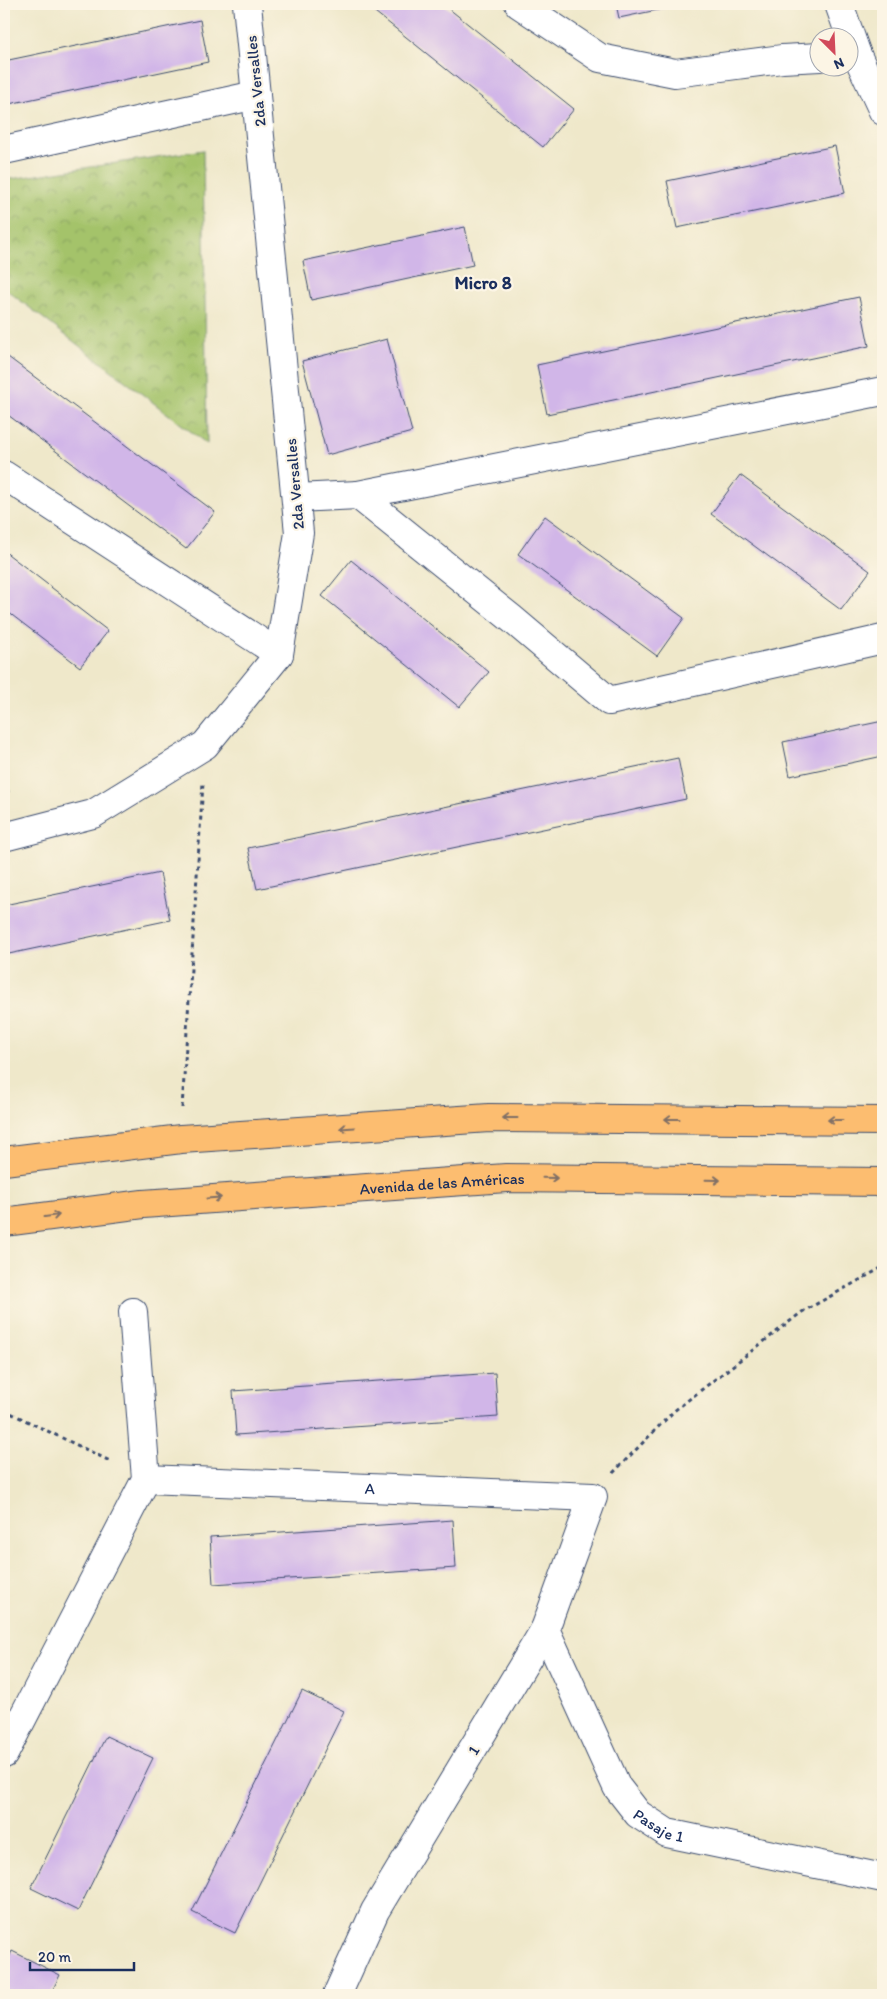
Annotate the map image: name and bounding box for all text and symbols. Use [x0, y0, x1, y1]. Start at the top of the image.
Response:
north arrow [810, 28, 860, 78]
street label: 2da Versalles [241, 34, 270, 128]
text: N [831, 54, 847, 73]
district label: Micro 8 [454, 272, 512, 294]
street label: 2da Versalles [281, 437, 308, 530]
one-way arrow [502, 1113, 518, 1123]
one-way arrow [664, 1114, 680, 1124]
one-way arrow [827, 1115, 843, 1125]
one-way arrow [340, 1123, 356, 1132]
street label: Avenida de las Américas [359, 1169, 525, 1198]
one-way arrow [542, 1173, 558, 1183]
one-way arrow [704, 1175, 721, 1185]
one-way arrow [205, 1194, 221, 1203]
one-way arrow [44, 1211, 60, 1221]
street label: A [364, 1479, 375, 1498]
street label: 1 [463, 1742, 484, 1758]
street label: Pasaje 1 [630, 1805, 686, 1846]
scale bar [30, 1939, 134, 1971]
text: 20 m [38, 1948, 72, 1966]

